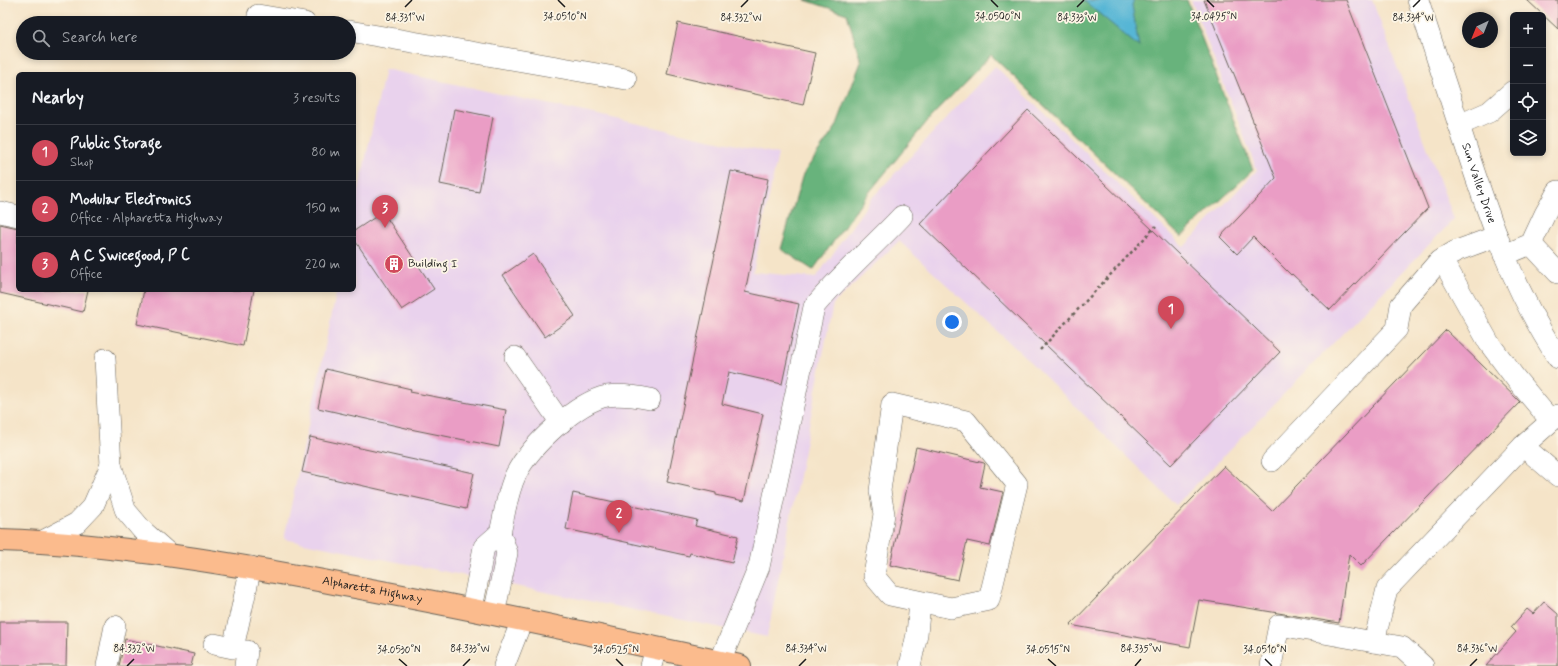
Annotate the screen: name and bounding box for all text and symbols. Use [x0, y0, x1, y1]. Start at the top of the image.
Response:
text: 34.0510°N [543, 10, 587, 24]
text: 34.0500°N [975, 10, 1021, 24]
text: 34.0495°N [1191, 10, 1237, 24]
text: 84.331°W [385, 11, 425, 25]
text: 84.332°W [720, 11, 762, 25]
text: 84.333°W [1057, 11, 1097, 25]
text: 84.334°W [1392, 11, 1434, 25]
north arrow [1462, 12, 1498, 48]
map controls [1510, 12, 1546, 156]
button: + [1510, 12, 1546, 48]
search box [16, 16, 356, 60]
icon: search [30, 27, 52, 49]
text: Search here [62, 28, 138, 48]
button: − [1510, 48, 1546, 84]
button: locate [1510, 84, 1546, 120]
text: Nearby [32, 87, 84, 109]
text: 3 results [293, 90, 340, 107]
button: layers [1510, 120, 1546, 156]
text: Public Storage [70, 134, 162, 154]
street label: Sun Valley Drive [1457, 141, 1500, 226]
text: 1 [42, 144, 48, 161]
text: 80 m [311, 144, 340, 161]
text: Shop [70, 154, 94, 171]
text: Modular Electronics [70, 190, 191, 210]
pin: 3 [372, 195, 398, 228]
text: 2 [42, 200, 48, 217]
text: 150 m [306, 200, 340, 217]
text: Office · Alpharetta Highway [70, 210, 223, 227]
text: A C Swicegood, P C [70, 246, 190, 266]
building icon: Building I [383, 253, 405, 275]
text: 3 [42, 256, 48, 273]
text: 220 m [305, 256, 340, 273]
place label: Building I [408, 256, 457, 273]
text: Office [70, 266, 102, 283]
pin: 1 [1158, 296, 1184, 329]
your location [942, 312, 962, 332]
pin: 2 [606, 500, 632, 533]
street label: Alpharetta Highway [321, 573, 424, 608]
text: 84.332°W [113, 642, 155, 656]
text: 84.333°W [450, 642, 490, 656]
text: 84.334°W [785, 642, 827, 656]
text: 84.335°W [1121, 642, 1161, 656]
text: 84.336°W [1457, 642, 1497, 656]
text: 34.0530°N [377, 643, 421, 657]
text: 34.0525°N [593, 643, 639, 657]
text: 34.0515°N [1026, 643, 1070, 657]
text: 34.0510°N [1243, 643, 1287, 657]

